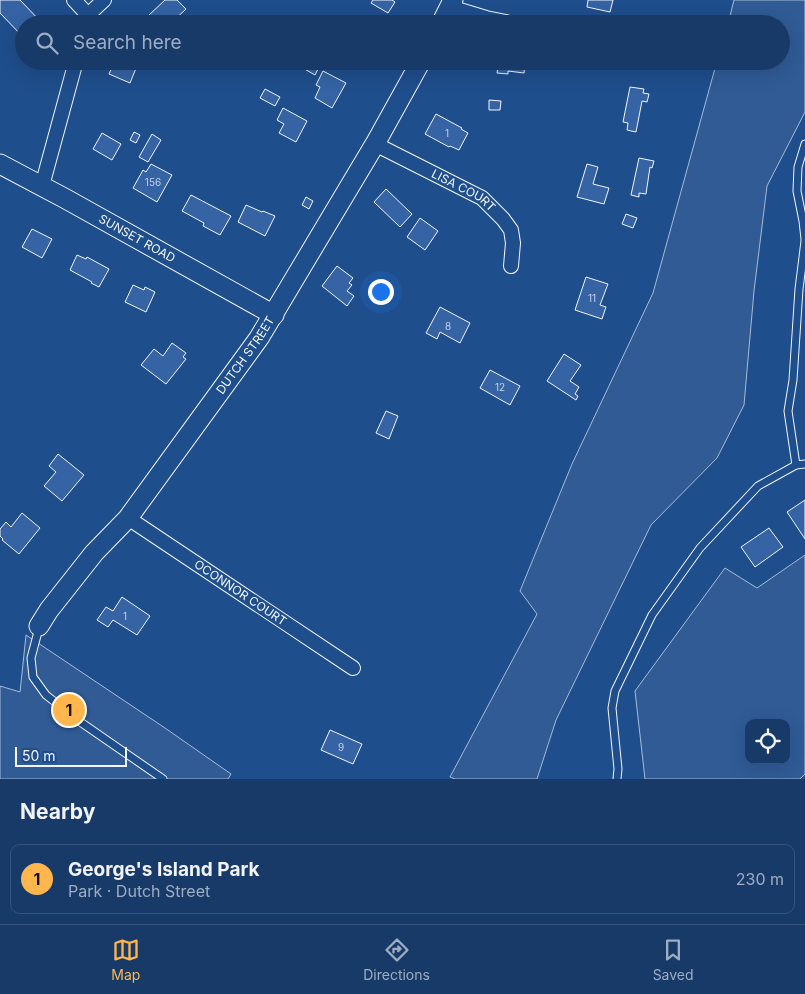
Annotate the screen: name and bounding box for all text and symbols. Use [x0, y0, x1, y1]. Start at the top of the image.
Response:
search box [15, 15, 790, 70]
icon: search [33, 29, 61, 57]
text: Search here [73, 31, 182, 54]
house number: 1 [445, 127, 449, 139]
street label: LISA COURT [429, 166, 499, 214]
house number: 156 [145, 176, 161, 188]
street label: SUNSET ROAD [96, 211, 178, 265]
your location [368, 279, 394, 305]
house number: 11 [588, 292, 596, 304]
street label: DUTCH STREET [213, 313, 277, 397]
house number: 8 [445, 320, 451, 332]
house number: 12 [495, 381, 505, 393]
street label: OCONNOR COURT [192, 556, 290, 629]
house number: 1 [123, 610, 127, 622]
pin: 1 [53, 691, 85, 729]
map controls [745, 719, 790, 764]
button: locate [745, 719, 790, 764]
house number: 9 [338, 741, 344, 753]
scale bar [15, 744, 128, 767]
text: 50 m [22, 747, 56, 764]
text: Nearby [20, 799, 95, 824]
text: George's Island Park [68, 858, 260, 881]
text: 1 [34, 869, 40, 889]
text: 230 m [736, 869, 784, 889]
text: Park · Dutch Street [68, 881, 210, 901]
tab: Map [111, 936, 140, 983]
tab: Directions [363, 936, 430, 983]
tab: Saved [653, 936, 694, 983]

